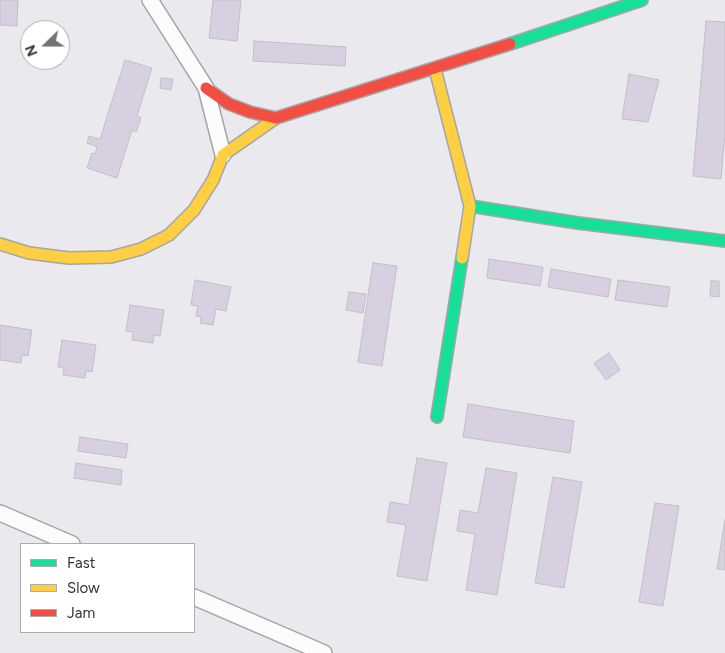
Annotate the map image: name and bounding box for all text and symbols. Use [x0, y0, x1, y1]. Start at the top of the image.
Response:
north arrow [20, 20, 70, 70]
text: N [22, 42, 41, 59]
legend [20, 543, 195, 633]
text: Fast [67, 554, 95, 572]
text: Slow [67, 579, 100, 597]
text: Jam [67, 604, 95, 622]

